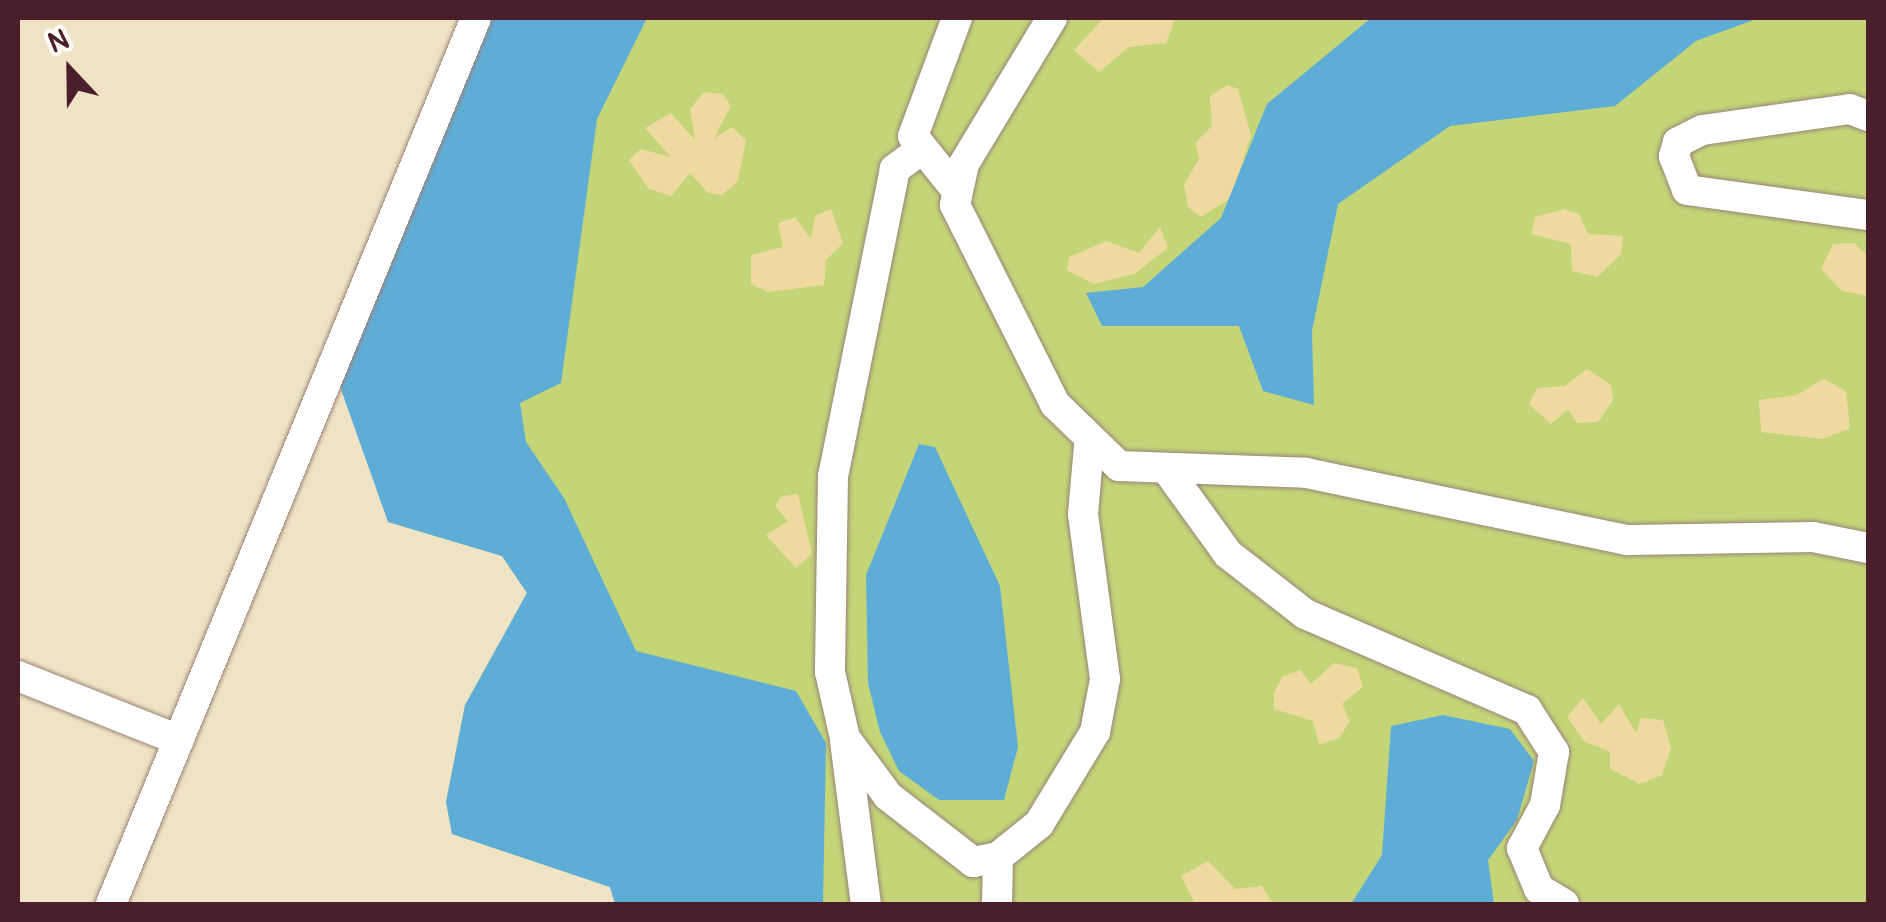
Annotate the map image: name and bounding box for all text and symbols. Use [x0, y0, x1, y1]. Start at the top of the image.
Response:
north arrow [20, 20, 120, 120]
text: N [43, 22, 74, 61]

